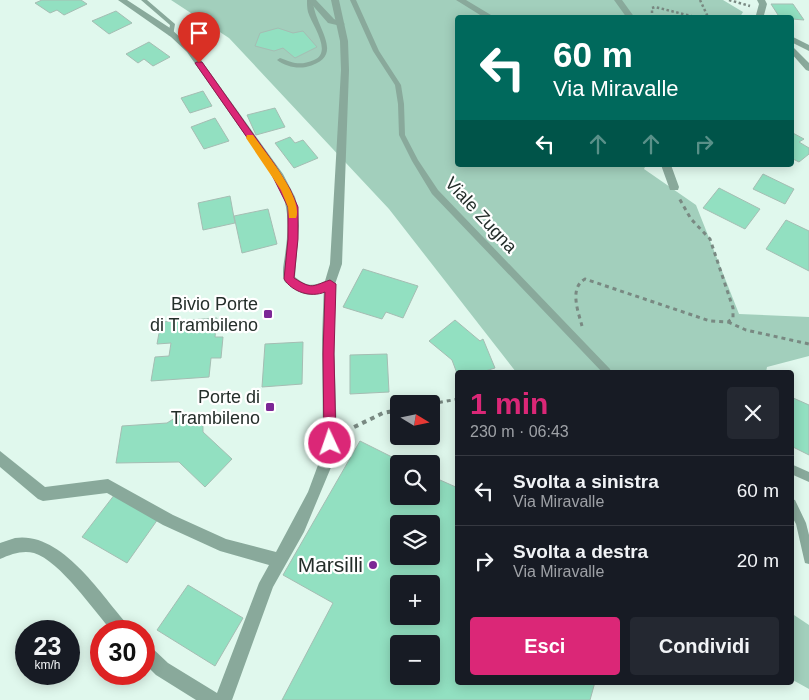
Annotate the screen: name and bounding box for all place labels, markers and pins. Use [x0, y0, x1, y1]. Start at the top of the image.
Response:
pin [178, 12, 220, 63]
place label: Bivio Porte di Trambileno [150, 294, 258, 335]
marker: Bivio Porte di Trambileno [262, 308, 274, 320]
place label: Porte di Trambileno [171, 387, 260, 428]
marker: Porte di Trambileno [264, 401, 276, 413]
place label: Marsilli [298, 553, 363, 576]
marker: Marsilli [367, 559, 379, 571]

